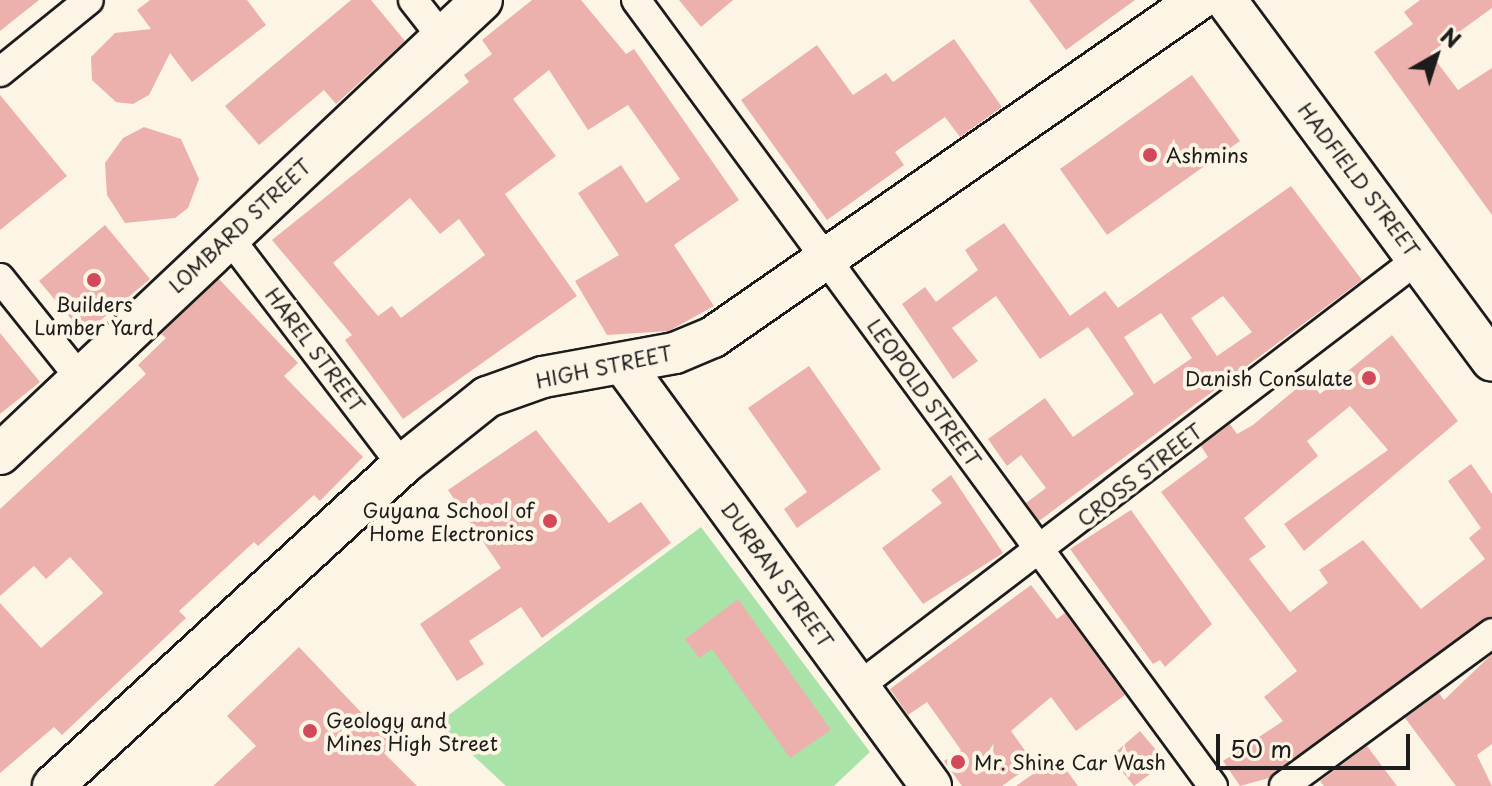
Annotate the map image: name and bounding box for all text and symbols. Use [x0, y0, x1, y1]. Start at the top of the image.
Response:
north arrow [1396, 16, 1476, 96]
text: N [1434, 19, 1469, 55]
street label: HADFIELD STREET [1293, 98, 1425, 262]
place label: Ashmins [1166, 143, 1248, 167]
marker: Ashmins [1141, 146, 1159, 164]
street label: LOMBARD STREET [163, 153, 317, 299]
marker: Builders Lumber Yard [85, 271, 103, 289]
street label: HAREL STREET [259, 281, 371, 419]
place label: Builders Lumber Yard [33, 292, 155, 339]
street label: LEOPOLD STREET [861, 313, 987, 473]
street label: HIGH STREET [533, 341, 675, 393]
place label: Danish Consulate [1184, 366, 1353, 390]
marker: Danish Consulate [1360, 369, 1378, 387]
street label: CROSS STREET [1072, 418, 1208, 532]
street label: DURBAN STREET [716, 497, 838, 653]
place label: Guyana School of Home Electronics [363, 498, 534, 545]
marker: Guyana School of Home Electronics [541, 512, 559, 530]
place label: Geology and Mines High Street [326, 708, 500, 755]
scale bar [1220, 718, 1414, 768]
marker: Geology and Mines High Street [301, 722, 319, 740]
text: 50 m [1230, 730, 1292, 766]
place label: Mr. Shine Car Wash [974, 750, 1168, 774]
marker: Mr. Shine Car Wash [949, 753, 967, 771]

